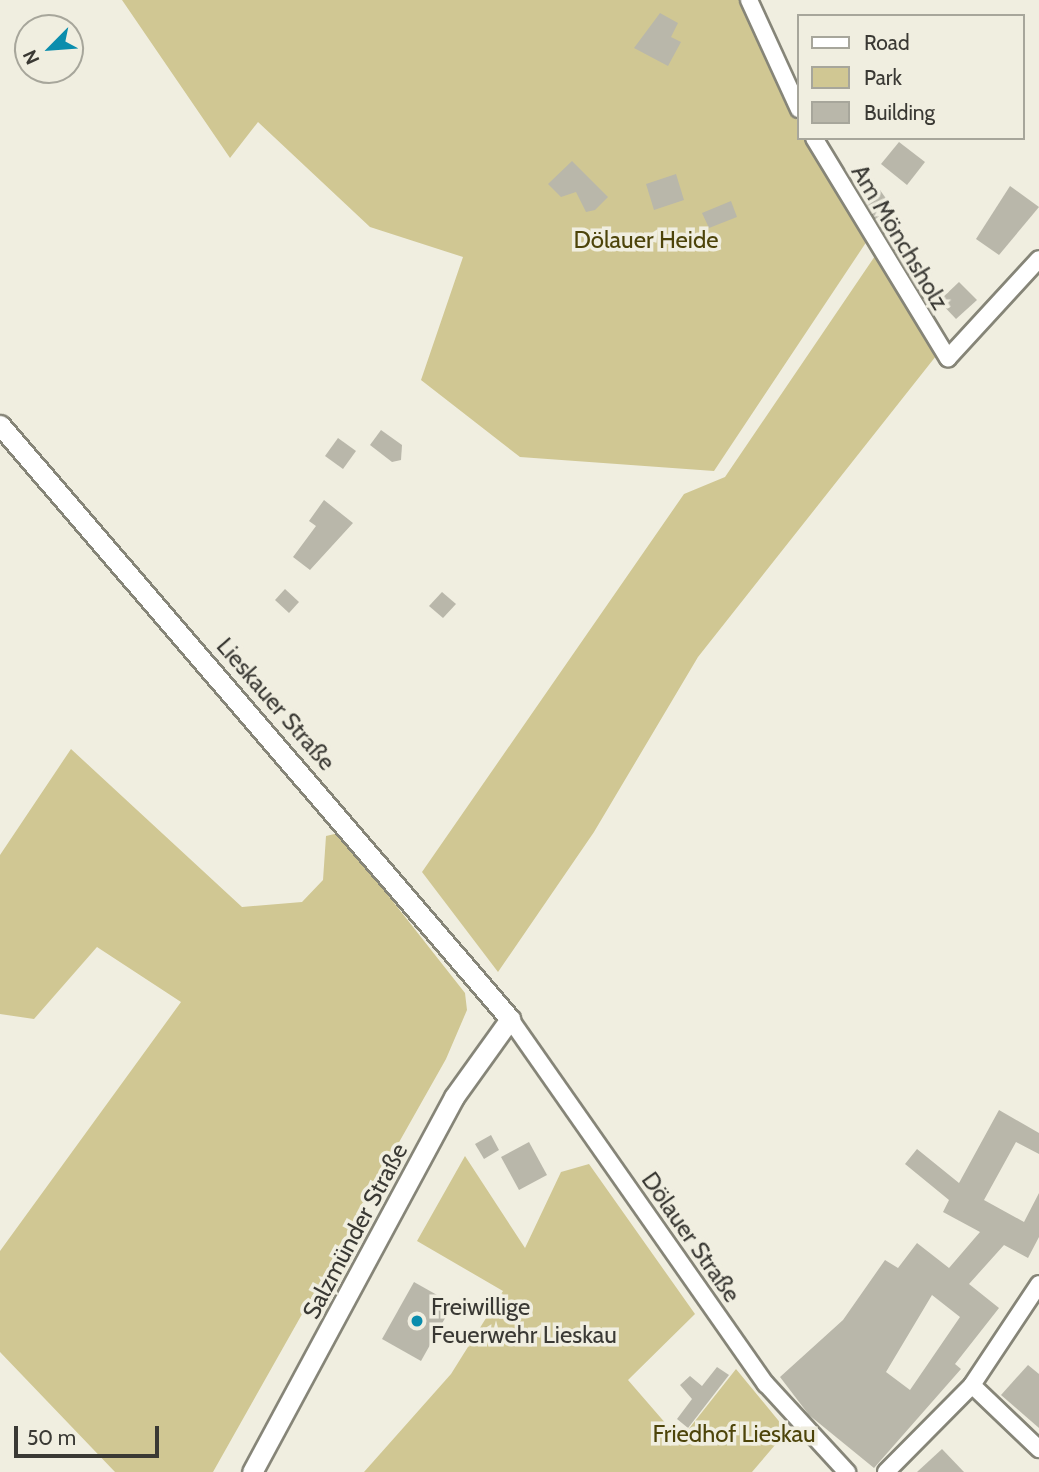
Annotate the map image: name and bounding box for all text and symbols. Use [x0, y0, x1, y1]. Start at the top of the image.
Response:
north arrow [14, 14, 84, 84]
legend [797, 14, 1025, 140]
text: Road [864, 30, 910, 55]
text: N [18, 46, 45, 68]
text: Park [864, 65, 902, 90]
text: Building [864, 100, 935, 125]
street label: Am Mönchsholz [845, 159, 955, 315]
park label: Dölauer Heide [573, 226, 719, 254]
street label: Lieskauer Straße [211, 632, 341, 776]
street label: Salzmünder Straße [297, 1138, 413, 1324]
street label: Dölauer Straße [636, 1166, 746, 1308]
place label: Freiwillige Feuerwehr Lieskau [431, 1293, 617, 1349]
marker: Freiwillige Feuerwehr Lieskau [409, 1313, 425, 1329]
scale bar [18, 1412, 163, 1456]
park label: Friedhof Lieskau [652, 1420, 816, 1448]
text: 50 m [27, 1425, 76, 1450]

